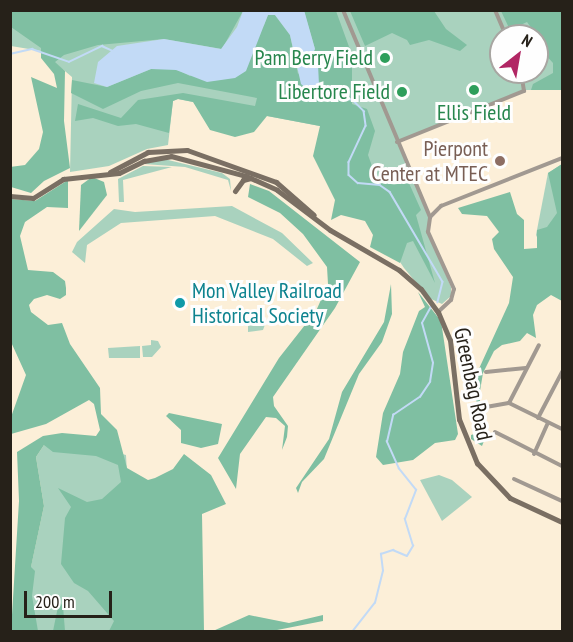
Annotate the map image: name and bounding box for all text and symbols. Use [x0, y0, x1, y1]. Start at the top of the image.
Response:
north arrow [489, 24, 549, 84]
text: N [518, 29, 536, 51]
place label: Pam Berry Field [254, 45, 373, 71]
marker: Pam Berry Field [378, 51, 392, 65]
place label: Libertore Field [278, 79, 390, 105]
marker: Ellis Field [467, 83, 481, 97]
marker: Libertore Field [395, 85, 409, 99]
place label: Ellis Field [437, 100, 511, 126]
place label: Pierpont Center at MTEC [371, 135, 488, 186]
marker: Pierpont Center at MTEC [493, 154, 507, 168]
place label: Mon Valley Railroad Historical Society [192, 277, 343, 328]
marker: Mon Valley Railroad Historical Society [173, 296, 187, 310]
street label: Greenbag Road [448, 325, 498, 443]
scale bar [27, 579, 116, 617]
text: 200 m [35, 590, 75, 613]

